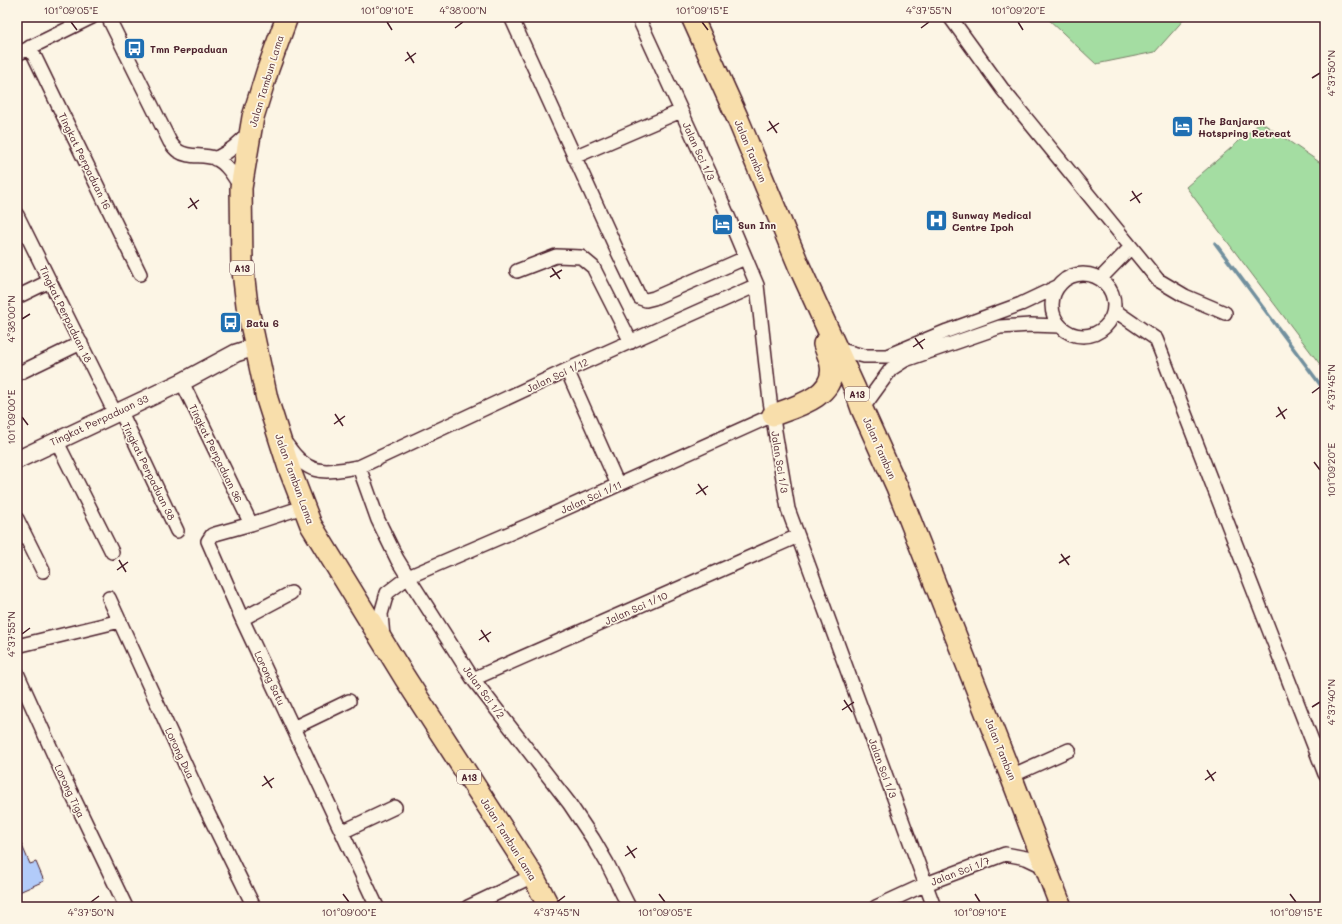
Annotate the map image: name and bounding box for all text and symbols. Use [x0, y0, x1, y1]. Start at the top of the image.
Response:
text: 101°09'05"E [44, 3, 99, 17]
text: 101°09'10"E [360, 3, 414, 17]
text: 4°38'00"N [439, 3, 487, 17]
text: 101°09'15"E [676, 3, 729, 17]
text: 4°37'55"N [906, 3, 952, 17]
text: 101°09'20"E [991, 3, 1045, 17]
street label: Jalan Tambun Lama [245, 33, 287, 129]
bus stop icon: Tmn Perpaduan [121, 36, 147, 62]
place label: Tmn Perpaduan [150, 42, 228, 56]
text: 4°37'50"N [1324, 50, 1338, 96]
street label: Tingkat Perpaduan 16 [55, 110, 115, 212]
hotel icon: The Banjaran Hotspring Retreat [1170, 114, 1196, 140]
place label: The Banjaran Hotspring Retreat [1198, 114, 1291, 140]
street label: Jalan Tambun [732, 118, 770, 184]
street label: Jalan Sci 1/3 [679, 120, 719, 182]
hospital icon: Sunway Medical Centre Ipoh [924, 208, 950, 234]
place label: Sunway Medical Centre Ipoh [952, 208, 1031, 234]
hotel icon: Sun Inn [709, 212, 735, 238]
place label: Sun Inn [738, 218, 776, 232]
road number: A13 [230, 261, 254, 275]
street label: Tingkat Perpaduan 18 [36, 263, 96, 365]
text: 4°38'00"N [4, 295, 18, 343]
bus stop icon: Batu 6 [217, 310, 243, 336]
place label: Batu 6 [246, 316, 279, 330]
street label: Jalan Sci 1/12 [524, 355, 590, 395]
text: 4°37'45"N [1324, 364, 1338, 410]
road number: A13 [845, 387, 869, 401]
text: 101°09'00"E [4, 389, 18, 444]
street label: Tingkat Perpaduan 33 [47, 391, 151, 449]
street label: Tingkat Perpaduan 36 [186, 402, 246, 504]
street label: Jalan Tambun [860, 415, 900, 481]
street label: Tingkat Perpaduan 38 [119, 420, 179, 522]
street label: Jalan Sci 1/3 [768, 430, 792, 494]
street label: Jalan Tambun Lama [272, 432, 318, 526]
text: 101°09'20"E [1324, 443, 1338, 497]
street label: Jalan Sci 1/11 [558, 477, 624, 517]
street label: Jalan Sci 1/10 [602, 588, 670, 628]
text: 4°37'55"N [4, 611, 18, 657]
street label: Lorong Satu [251, 649, 289, 707]
street label: Jalan Sci 1/2 [460, 663, 508, 721]
text: 4°37'40"N [1324, 679, 1338, 725]
street label: Jalan Tambun [982, 716, 1020, 782]
street label: Lorong Dua [162, 725, 198, 781]
street label: Jalan Sci 1/3 [866, 736, 900, 800]
street label: Lorong Tiga [52, 762, 88, 820]
road number: A13 [457, 770, 481, 784]
street label: Jalan Tambun Lama [478, 795, 540, 883]
street label: Jalan Sci 1/7 [928, 853, 992, 889]
text: 4°37'50"N [68, 905, 114, 919]
text: 101°09'00"E [322, 905, 377, 919]
text: 4°37'45"N [534, 905, 580, 919]
text: 101°09'05"E [638, 905, 693, 919]
text: 101°09'10"E [953, 905, 1007, 919]
text: 101°09'15"E [1270, 905, 1323, 919]

